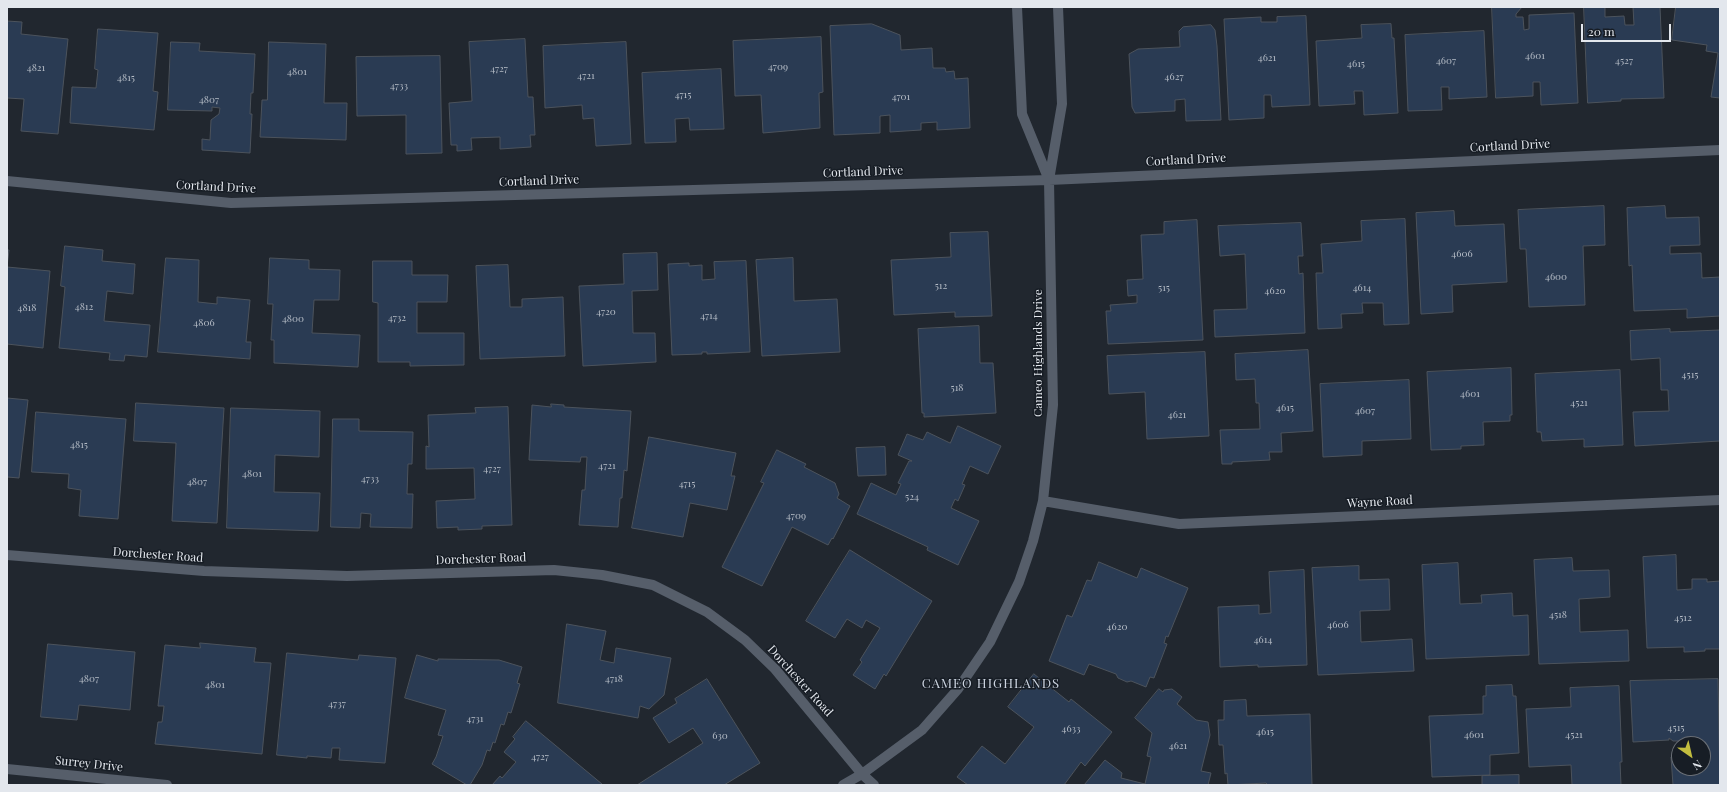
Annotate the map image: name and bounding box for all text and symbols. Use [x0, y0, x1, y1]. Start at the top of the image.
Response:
scale bar [1583, 16, 1673, 42]
text: 20 m [1588, 23, 1615, 39]
house number: 4601 [1525, 50, 1545, 62]
house number: 4621 [1258, 52, 1276, 64]
house number: 4607 [1436, 55, 1456, 67]
house number: 4527 [1615, 55, 1633, 67]
house number: 4615 [1347, 58, 1365, 70]
house number: 4709 [768, 61, 788, 73]
house number: 4821 [27, 62, 45, 74]
house number: 4727 [490, 63, 508, 75]
house number: 4801 [287, 66, 307, 78]
house number: 4721 [577, 70, 595, 82]
house number: 4627 [1165, 71, 1183, 83]
house number: 4815 [117, 72, 135, 84]
house number: 4733 [390, 80, 408, 92]
house number: 4715 [675, 89, 691, 101]
house number: 4701 [892, 91, 910, 103]
house number: 4807 [199, 94, 219, 106]
street label: Cortland Drive [1470, 137, 1550, 155]
street label: Cortland Drive [1146, 151, 1226, 169]
street label: Cortland Drive [823, 163, 903, 181]
street label: Cortland Drive [499, 172, 579, 190]
street label: Cortland Drive [176, 178, 256, 196]
house number: 4606 [1451, 248, 1473, 260]
house number: 4600 [1545, 271, 1567, 283]
house number: 512 [935, 280, 947, 292]
house number: 515 [1158, 282, 1170, 294]
house number: 4614 [1353, 282, 1371, 294]
house number: 4620 [1265, 285, 1285, 297]
street label: Cameo Highlands Drive [1031, 289, 1045, 417]
house number: 4812 [75, 301, 93, 313]
house number: 4818 [17, 302, 37, 314]
house number: 4720 [596, 306, 616, 318]
house number: 4714 [700, 310, 718, 322]
house number: 4732 [388, 312, 406, 324]
house number: 4800 [282, 313, 304, 325]
house number: 4806 [193, 317, 215, 329]
house number: 4515 [1682, 369, 1698, 381]
house number: 518 [950, 382, 964, 394]
house number: 4601 [1460, 388, 1480, 400]
house number: 4521 [1570, 397, 1588, 409]
house number: 4615 [1276, 402, 1294, 414]
house number: 4607 [1355, 405, 1375, 417]
house number: 4621 [1168, 409, 1186, 421]
house number: 4815 [70, 439, 88, 451]
house number: 4721 [598, 460, 616, 472]
house number: 4727 [483, 463, 501, 475]
house number: 4801 [242, 468, 262, 480]
house number: 4733 [361, 473, 379, 485]
house number: 4807 [187, 476, 207, 488]
house number: 4715 [679, 478, 695, 490]
house number: 524 [905, 491, 919, 503]
street label: Wayne Road [1347, 493, 1413, 511]
house number: 4709 [786, 510, 806, 522]
street label: Dorchester Road [112, 545, 204, 565]
street label: Dorchester Road [435, 550, 527, 568]
house number: 4518 [1549, 609, 1567, 621]
house number: 4512 [1674, 612, 1692, 624]
house number: 4606 [1327, 619, 1349, 631]
house number: 4620 [1107, 621, 1127, 633]
house number: 4614 [1254, 634, 1272, 646]
street label: Dorchester Road [764, 643, 836, 719]
house number: 4807 [79, 673, 99, 685]
house number: 4718 [605, 673, 623, 685]
district label: CAMEO HIGHLANDS [922, 676, 1060, 692]
house number: 4801 [205, 679, 225, 691]
house number: 4737 [328, 698, 346, 710]
house number: 4731 [466, 713, 484, 725]
house number: 4515 [1668, 722, 1684, 734]
house number: 4633 [1061, 723, 1081, 735]
house number: 4615 [1256, 726, 1274, 738]
house number: 4601 [1464, 729, 1484, 741]
house number: 4521 [1565, 729, 1583, 741]
house number: 630 [712, 730, 728, 742]
north arrow [1671, 736, 1711, 776]
house number: 4621 [1169, 740, 1187, 752]
house number: 4727 [531, 751, 549, 763]
street label: Surrey Drive [54, 753, 124, 775]
text: N [1690, 757, 1705, 774]

